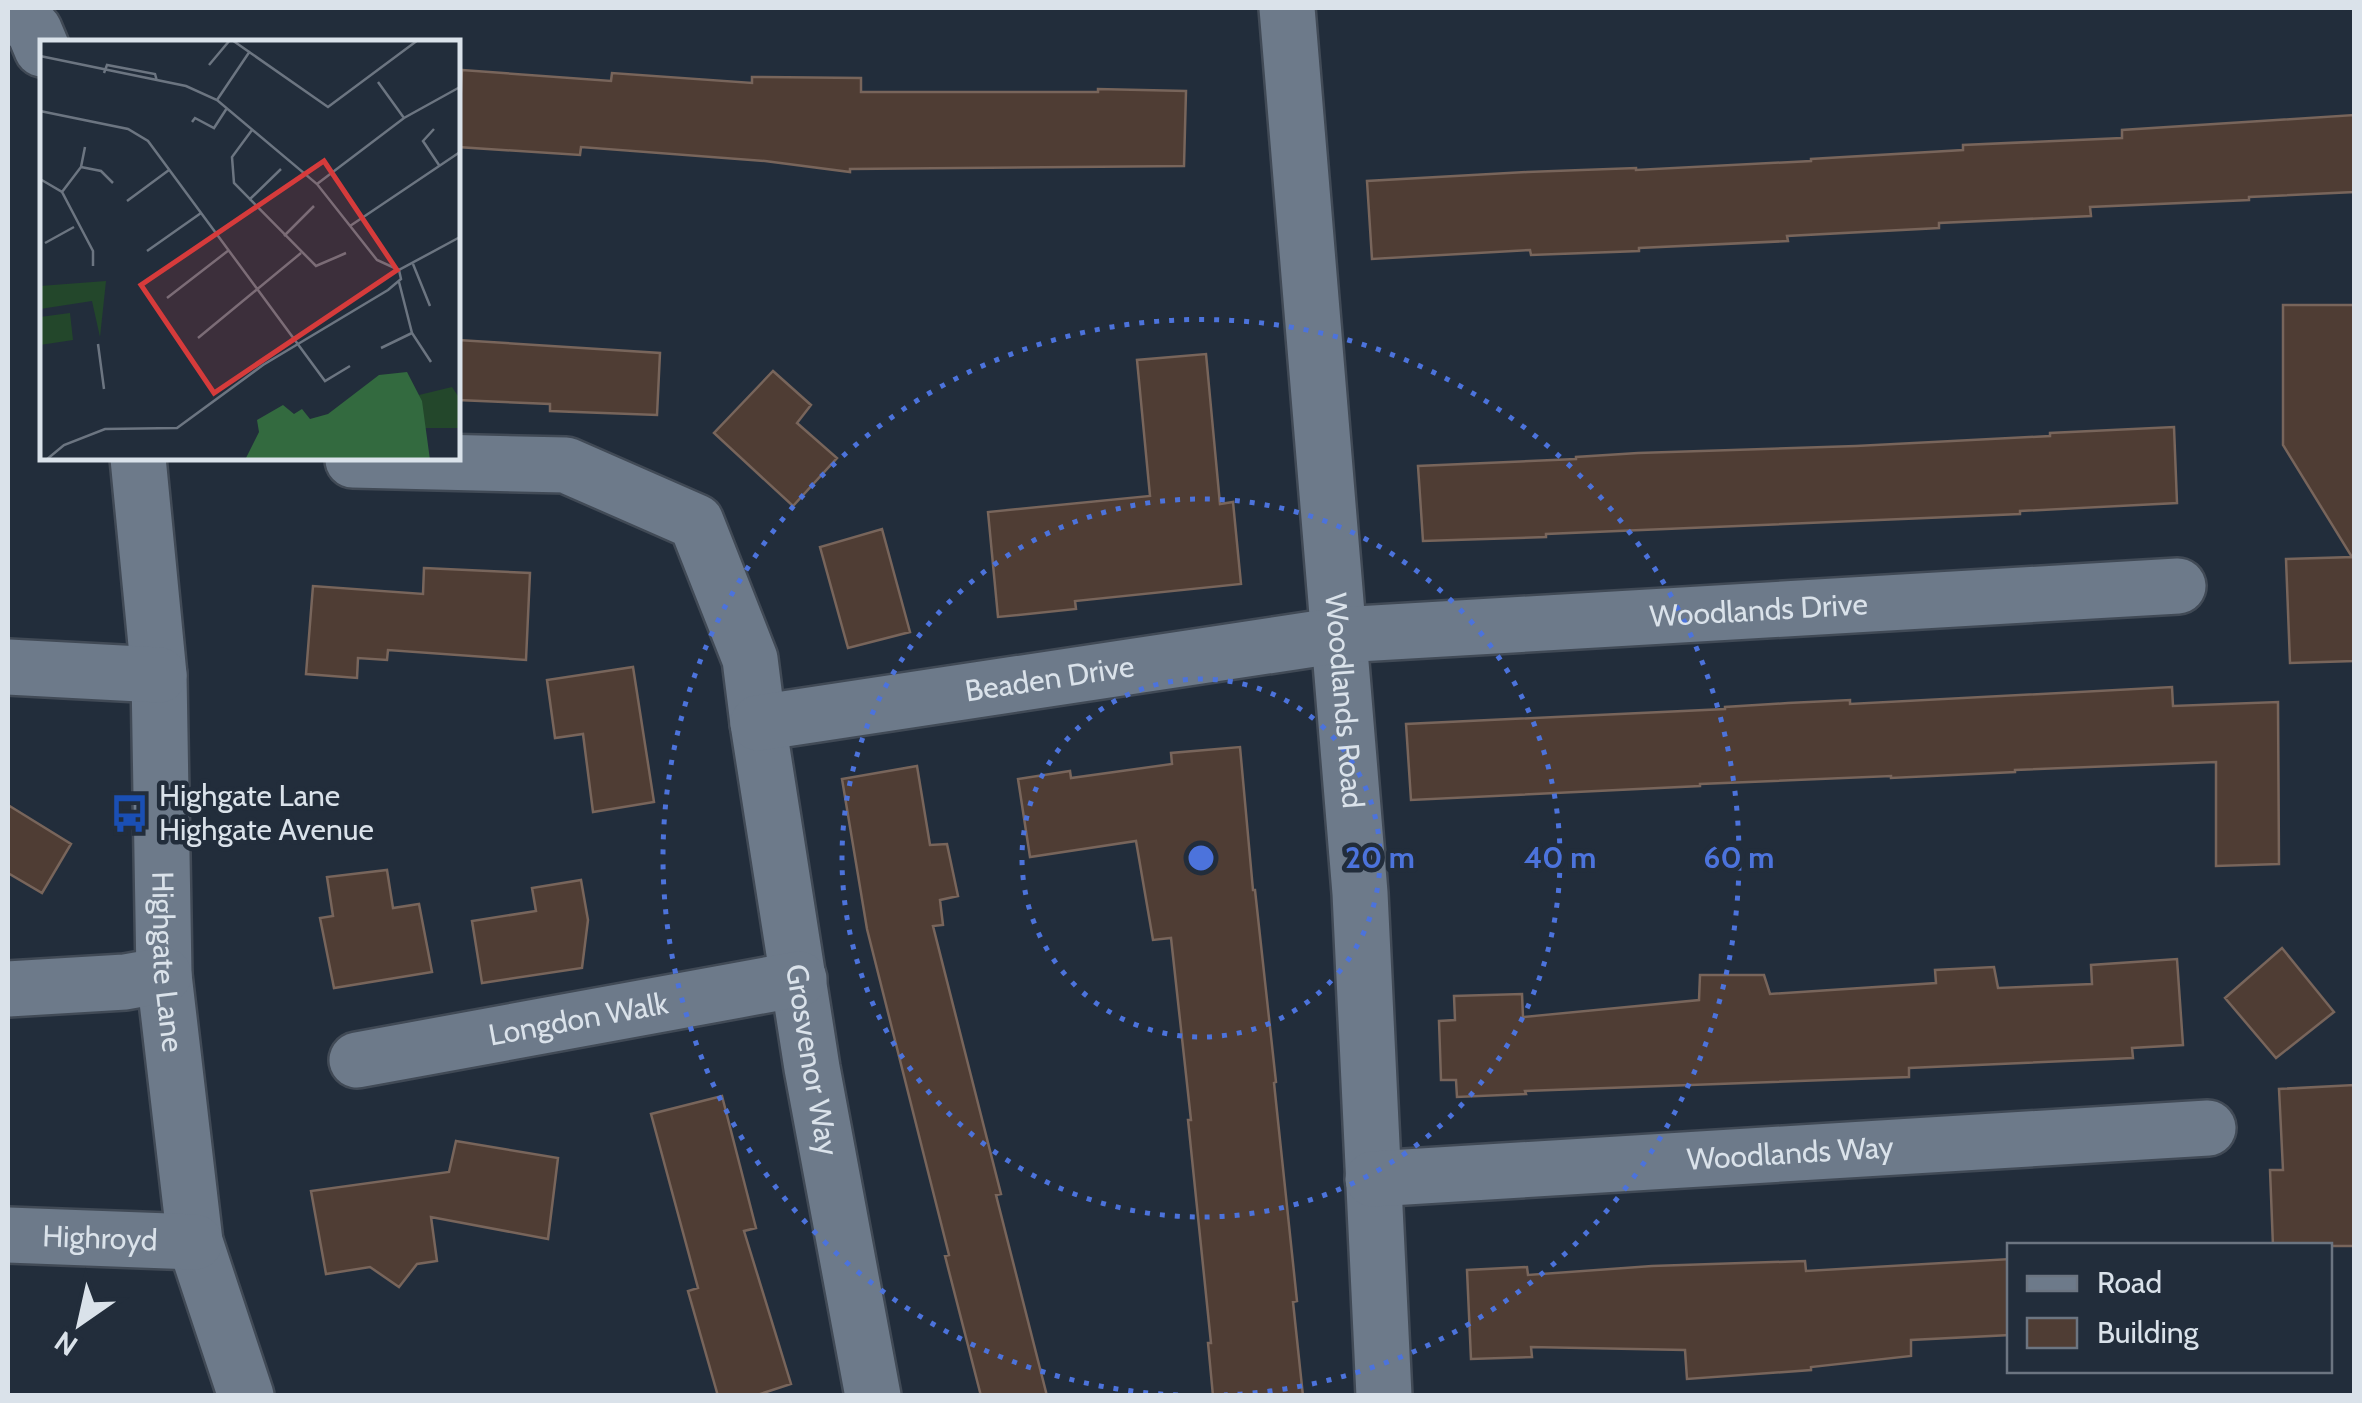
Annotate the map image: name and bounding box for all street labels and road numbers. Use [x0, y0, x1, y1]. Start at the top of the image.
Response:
street label: Woodlands Drive [1649, 585, 1869, 635]
street label: Woodlands Road [1317, 591, 1372, 810]
street label: Beaden Drive [962, 647, 1137, 709]
street label: Highgate Lane [144, 871, 192, 1054]
street label: Grosvenor Way [778, 962, 847, 1159]
street label: Longdon Walk [485, 984, 672, 1054]
street label: Woodlands Way [1686, 1128, 1895, 1178]
street label: Highroyd [42, 1217, 158, 1259]

